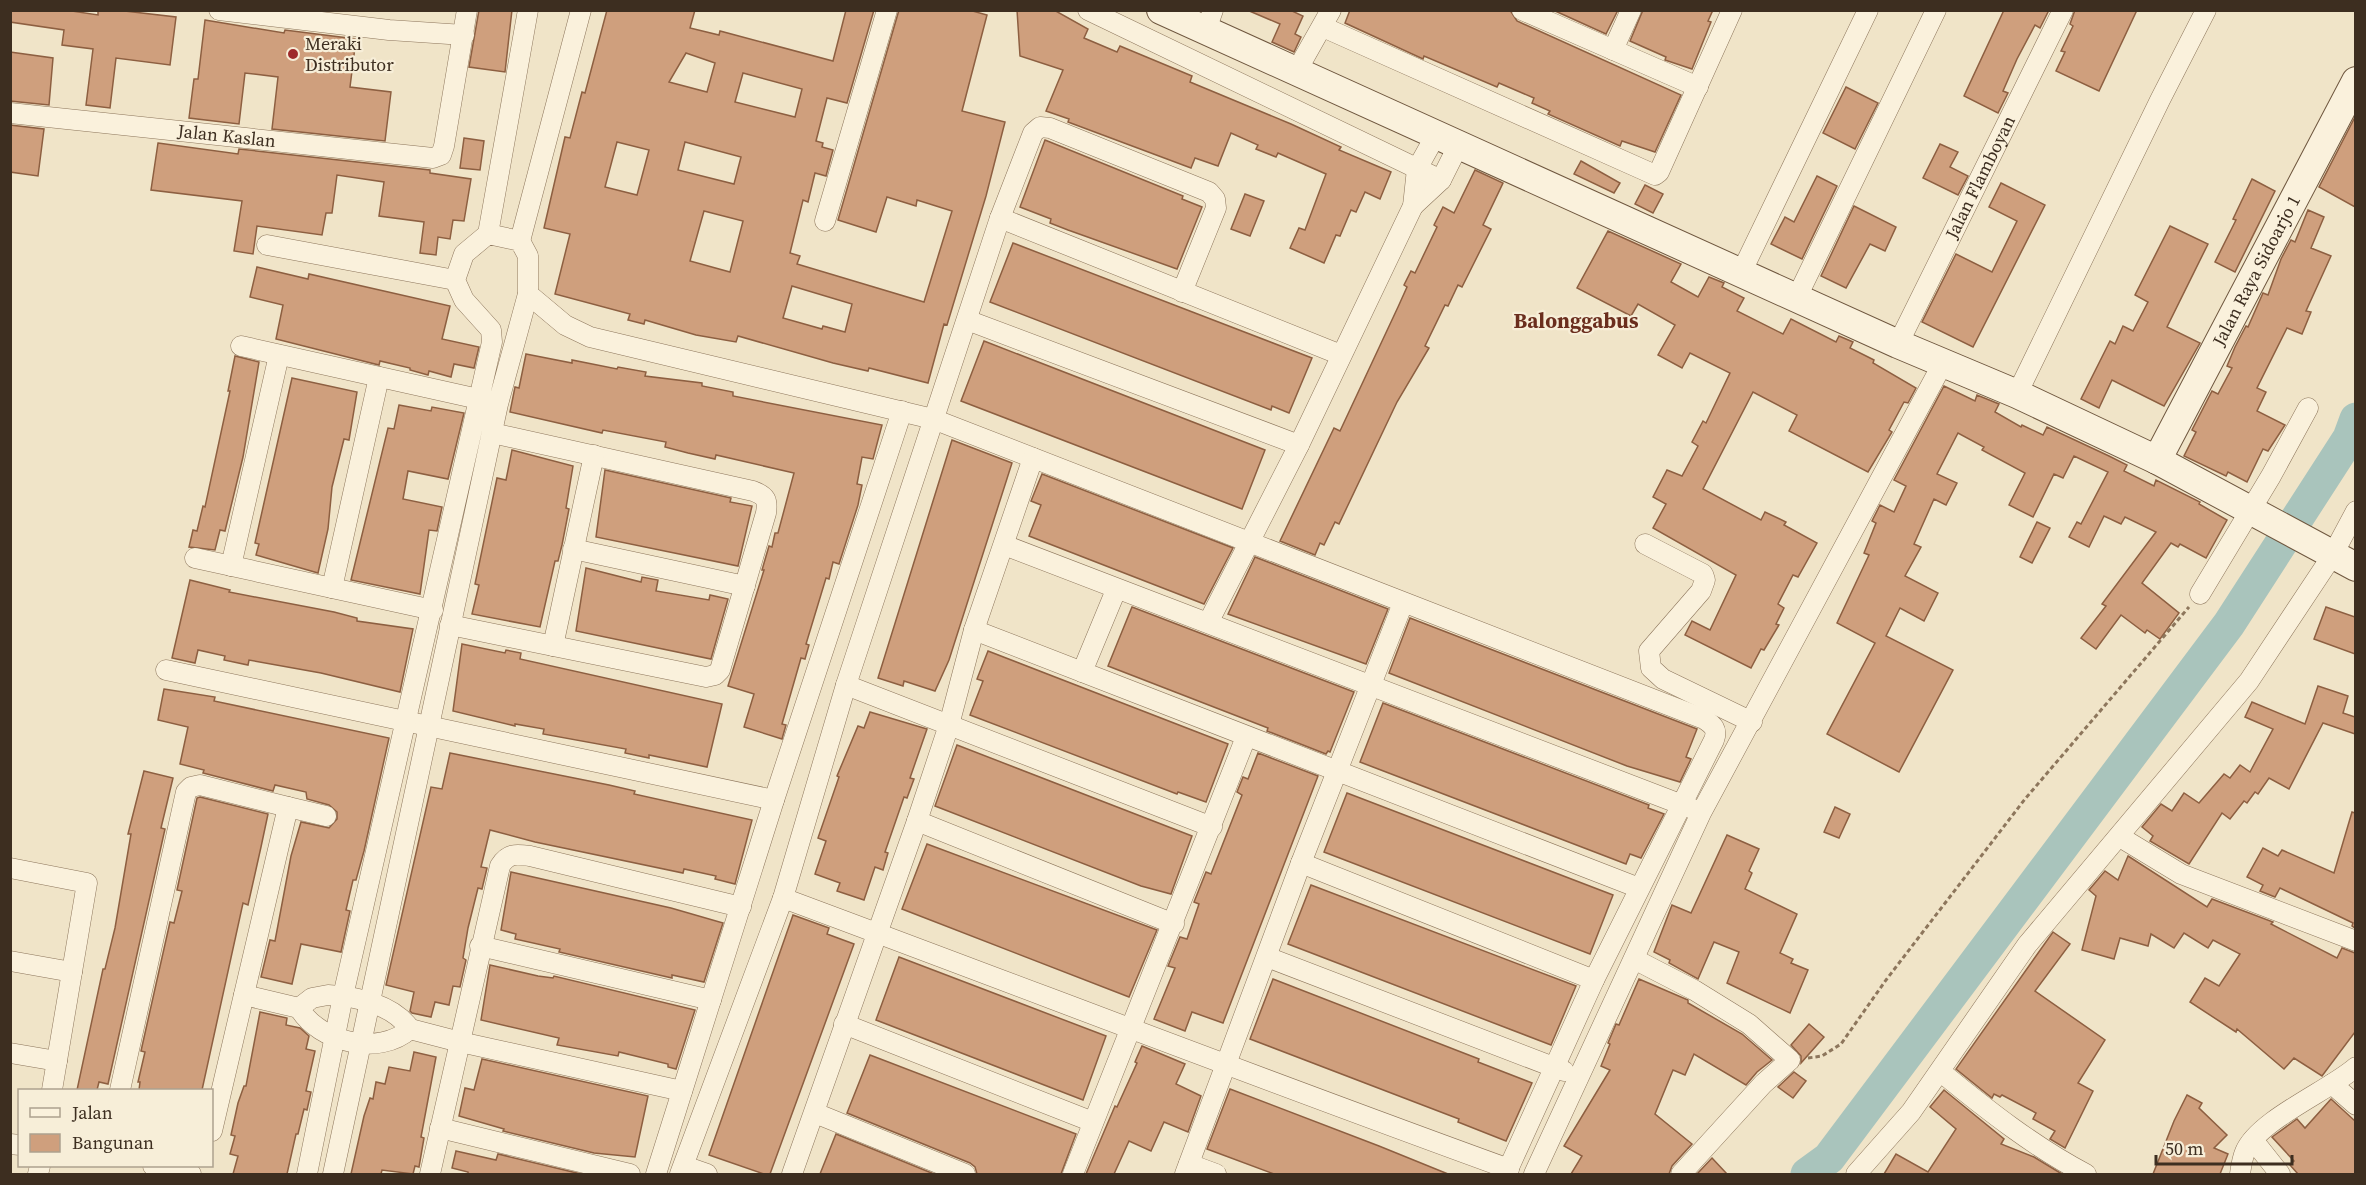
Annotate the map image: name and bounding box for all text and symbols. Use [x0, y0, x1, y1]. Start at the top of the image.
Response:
place label: Meraki Distributor [305, 31, 394, 77]
marker: Meraki Distributor [286, 47, 300, 61]
street label: Jalan Flamboyan [1938, 111, 2021, 244]
street label: Jalan Kaslan [175, 118, 277, 153]
street label: Jalan Raya Sidoarjo 1 [2206, 190, 2306, 351]
district label: Balonggabus [1514, 306, 1639, 335]
legend [18, 1089, 213, 1167]
text: Jalan [71, 1100, 113, 1125]
scale bar [2156, 1128, 2292, 1166]
text: Bangunan [72, 1130, 154, 1155]
text: 50 m [2165, 1136, 2203, 1161]

